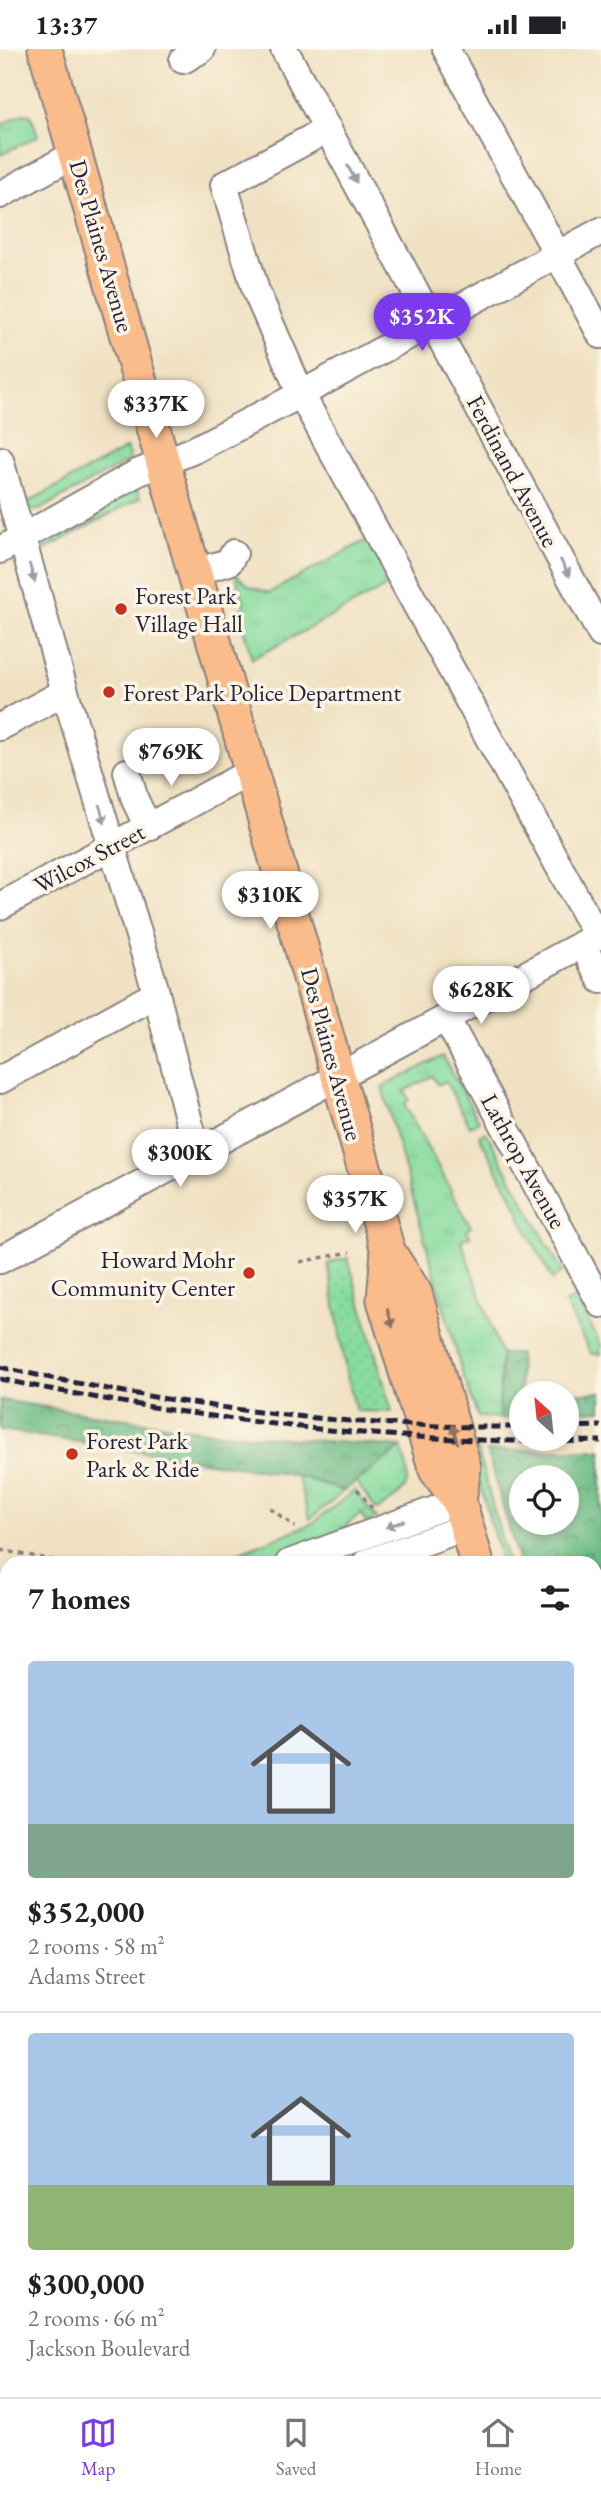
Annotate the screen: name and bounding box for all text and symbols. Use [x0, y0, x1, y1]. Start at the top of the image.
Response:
text: 13:37 [35, 8, 97, 42]
street label: Des Plaines Avenue [63, 156, 141, 336]
one-way arrow [346, 164, 358, 184]
pin: $352K [373, 293, 471, 353]
text: $352K [390, 301, 454, 331]
pin: $337K [107, 381, 205, 440]
text: $337K [124, 388, 188, 418]
street label: Ferdinand Avenue [460, 390, 566, 552]
one-way arrow [559, 558, 571, 577]
one-way arrow [27, 562, 37, 583]
place label: Forest Park Village Hall [135, 580, 243, 639]
marker: Forest Park Village Hall [113, 601, 129, 617]
place label: Forest Park Police Department [123, 677, 402, 708]
marker: Forest Park Police Department [101, 684, 117, 700]
pin: $769K [122, 729, 220, 788]
text: $769K [139, 736, 203, 766]
one-way arrow [98, 804, 108, 825]
street label: Wilcox Street [28, 816, 150, 900]
pin: $310K [221, 871, 319, 931]
text: $310K [238, 879, 302, 909]
street label: Des Plaines Avenue [294, 964, 370, 1144]
pin: $628K [432, 967, 530, 1026]
text: $628K [449, 974, 513, 1004]
street label: Lathrop Avenue [474, 1088, 574, 1234]
pin: $300K [131, 1129, 229, 1189]
text: $300K [148, 1137, 212, 1167]
pin: $357K [306, 1175, 404, 1235]
text: $357K [323, 1183, 387, 1213]
place label: Howard Mohr Community Center [51, 1244, 235, 1303]
marker: Howard Mohr Community Center [241, 1265, 257, 1281]
one-way arrow [385, 1308, 395, 1329]
north arrow [509, 1381, 579, 1451]
map controls [509, 1381, 579, 1535]
one-way arrow [449, 1424, 459, 1445]
place label: Forest Park Park & Ride [86, 1425, 199, 1484]
marker: Forest Park Park & Ride [64, 1446, 80, 1462]
button: locate [509, 1465, 579, 1535]
one-way arrow [384, 1519, 405, 1530]
text: 7 homes [28, 1579, 130, 1618]
icon: filters [536, 1579, 574, 1617]
icon: home [238, 1706, 364, 1832]
text: $352,000 [28, 1892, 144, 1931]
text: 2 rooms · 58 m² [28, 1931, 165, 1961]
text: Adams Street [28, 1961, 145, 1991]
icon: home [238, 2078, 364, 2204]
text: $300,000 [28, 2264, 144, 2303]
text: 2 rooms · 66 m² [28, 2303, 165, 2333]
text: Jackson Boulevard [28, 2333, 190, 2363]
tab: Map [79, 2414, 117, 2481]
tab: Saved [276, 2414, 316, 2481]
tab: Home [475, 2414, 522, 2481]

